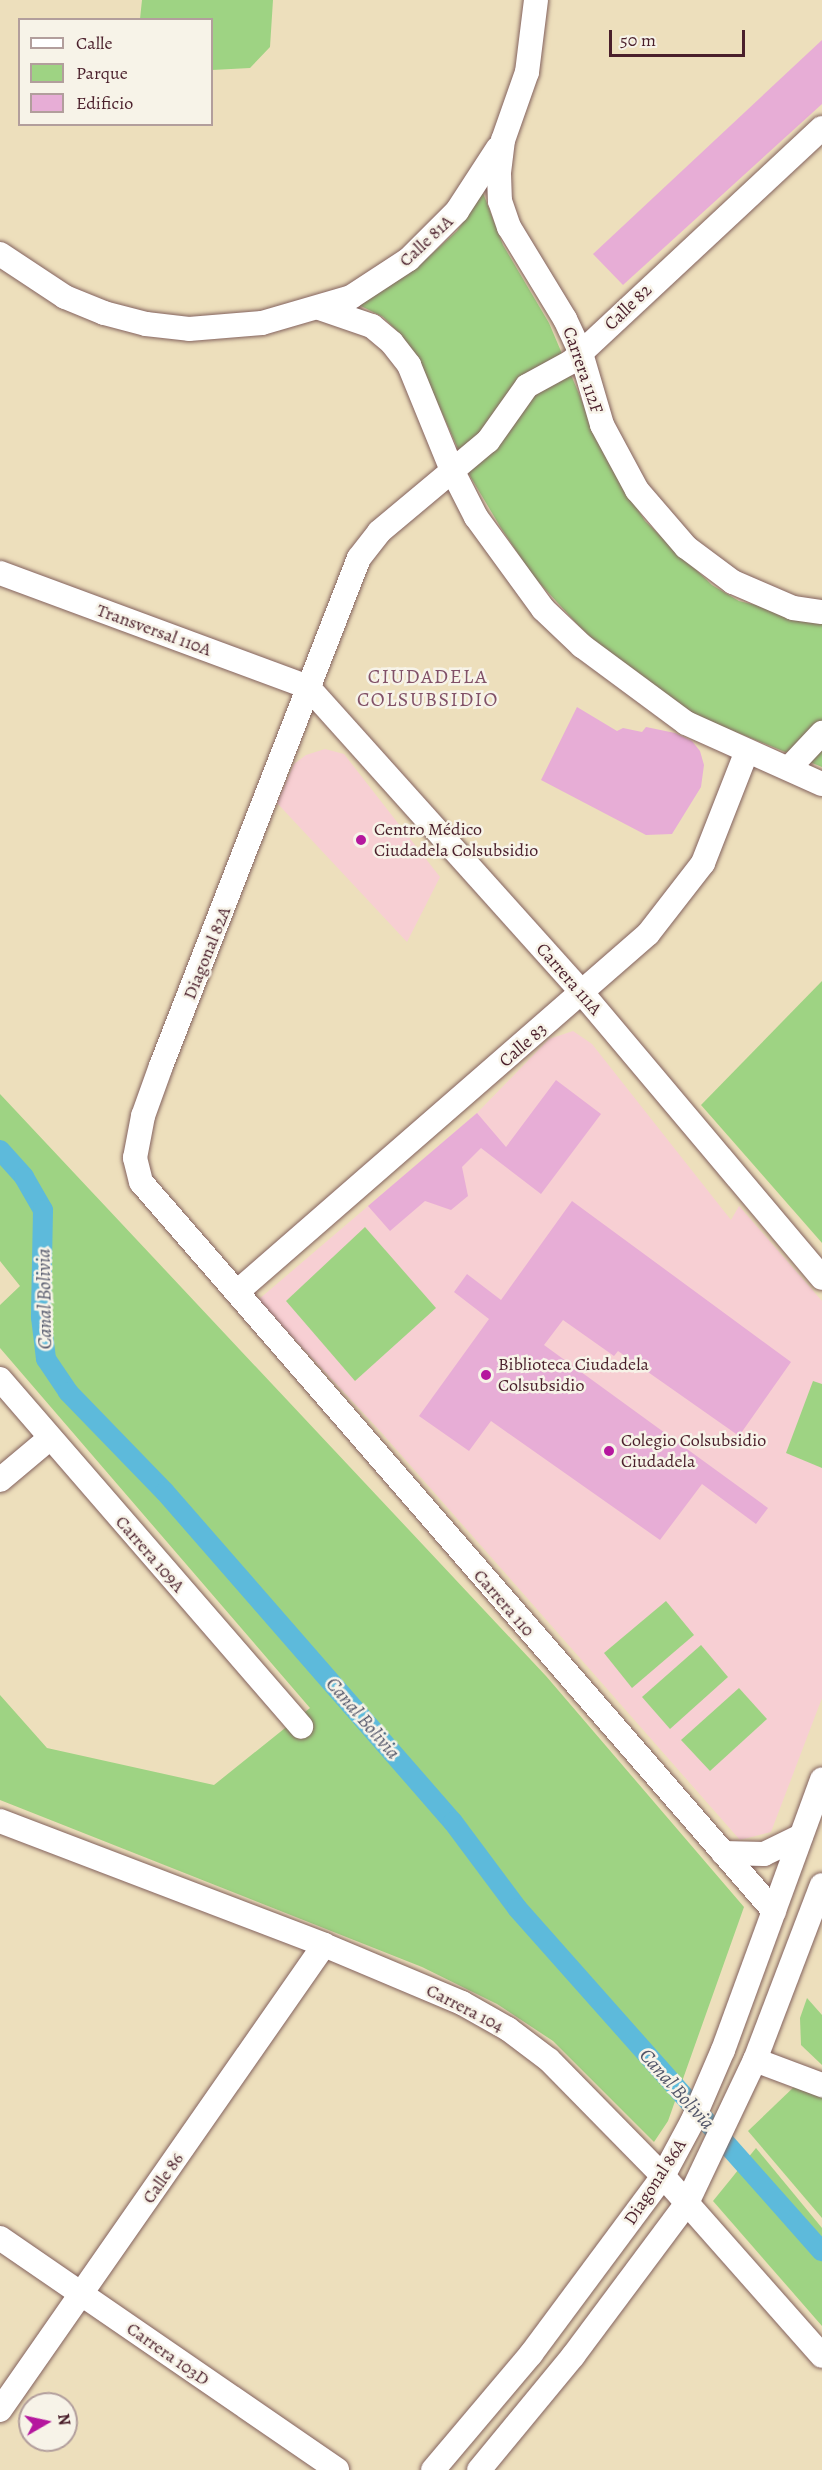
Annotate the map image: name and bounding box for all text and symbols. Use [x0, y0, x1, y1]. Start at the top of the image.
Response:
legend [18, 18, 213, 126]
scale bar [612, 18, 748, 56]
text: 50 m [620, 28, 656, 52]
text: Calle [76, 31, 113, 55]
text: Parque [76, 61, 128, 85]
text: Edificio [76, 91, 133, 115]
street label: Calle 81A [395, 211, 457, 271]
street label: Calle 82 [600, 279, 656, 335]
street label: Carrera 112F [558, 324, 608, 416]
street label: Transversal 110A [94, 599, 214, 661]
district label: CIUDADELA COLSUBSIDIO [357, 664, 499, 711]
place label: Centro Médico Ciudadela Colsubsidio [374, 819, 538, 862]
marker: Centro Médico Ciudadela Colsubsidio [352, 831, 370, 849]
street label: Diagonal 82A [179, 903, 235, 1003]
street label: Carrera 111A [532, 938, 606, 1020]
street label: Calle 83 [495, 1018, 551, 1072]
water label: Canal Bolivia [31, 1248, 57, 1350]
place label: Biblioteca Ciudadela Colsubsidio [498, 1354, 649, 1396]
marker: Biblioteca Ciudadela Colsubsidio [479, 1368, 493, 1382]
place label: Colegio Colsubsidio Ciudadela [621, 1430, 766, 1472]
marker: Colegio Colsubsidio Ciudadela [602, 1444, 616, 1458]
street label: Carrera 109A [111, 1511, 189, 1597]
street label: Carrera 110 [469, 1565, 539, 1641]
water label: Canal Bolivia [321, 1672, 405, 1764]
street label: Carrera 104 [423, 1979, 507, 2037]
water label: Canal Bolivia [634, 2043, 720, 2135]
street label: Diagonal 86A [619, 2135, 691, 2229]
street label: Calle 86 [138, 2148, 188, 2208]
street label: Carrera 103D [123, 2318, 213, 2390]
north arrow [18, 2392, 78, 2452]
text: N [52, 2412, 76, 2427]

